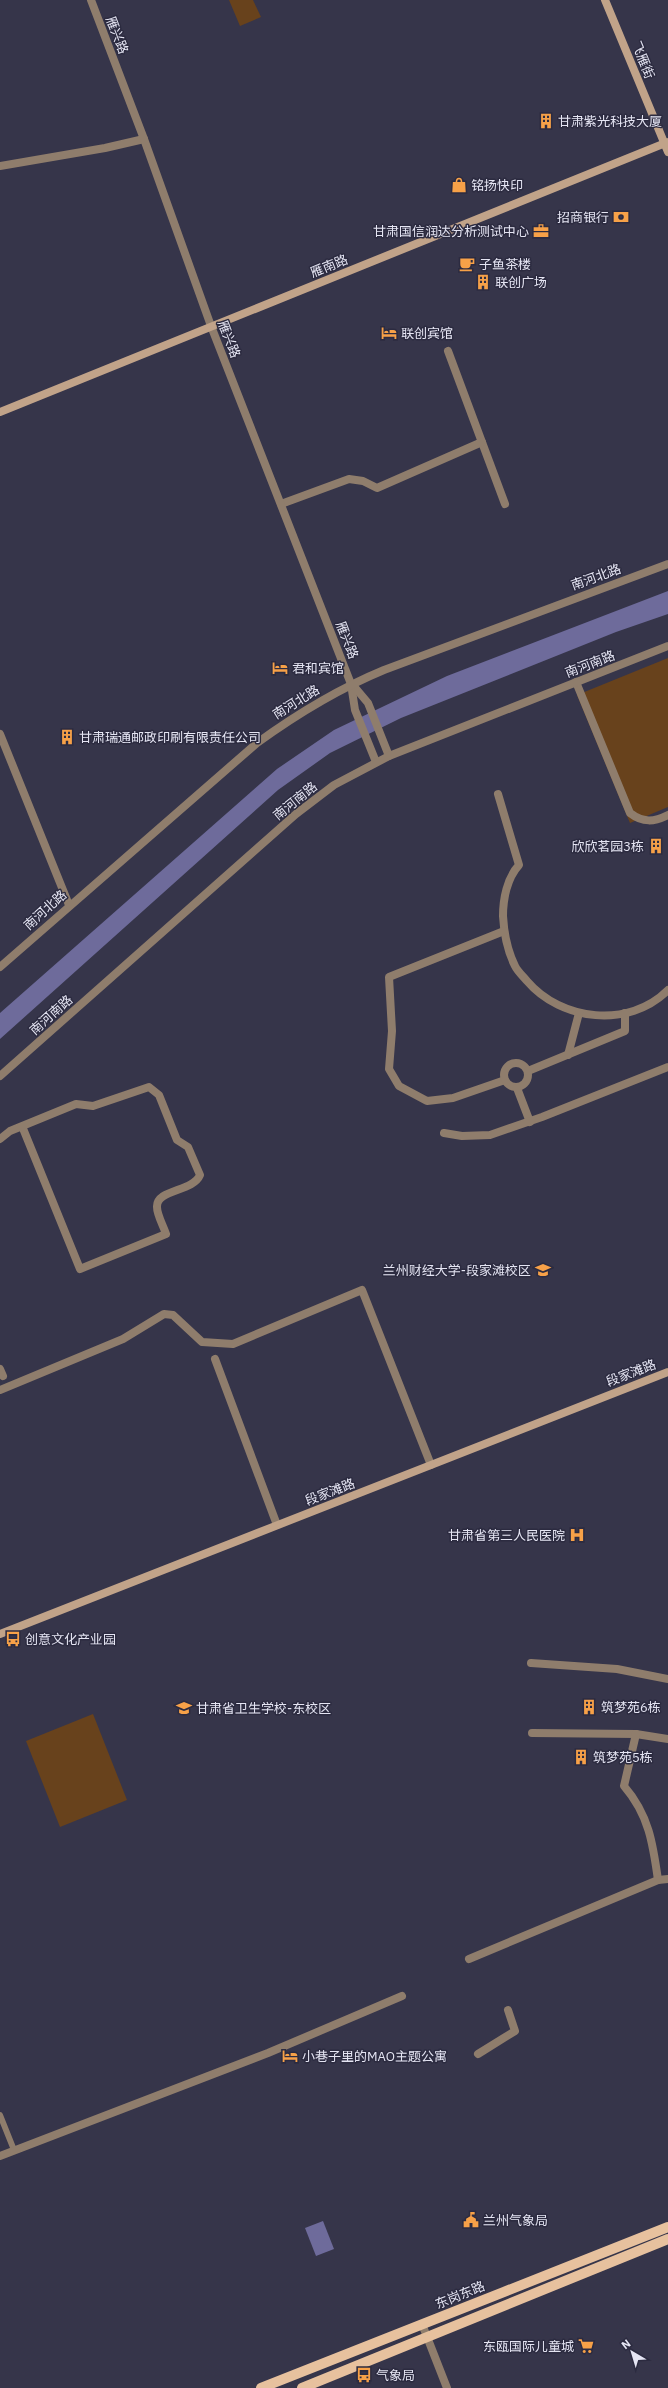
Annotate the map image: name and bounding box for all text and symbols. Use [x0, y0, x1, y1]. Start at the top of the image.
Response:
street label: 雁兴路 [102, 14, 132, 56]
street label: 飞雁街 [628, 39, 658, 81]
building icon: 甘肃紫光科技大厦 [537, 112, 555, 130]
place label: 甘肃紫光科技大厦 [558, 113, 662, 130]
shop icon: 铭扬快印 [450, 176, 468, 194]
place label: 铭扬快印 [471, 177, 523, 194]
bank icon: 招商银行 [612, 208, 630, 226]
place label: 招商银行 [557, 209, 609, 226]
office icon: 甘肃国信润达分析测试中心 [532, 222, 550, 240]
place label: 甘肃国信润达分析测试中心 [373, 223, 529, 240]
street label: 雁南路 [308, 251, 350, 281]
cafe icon: 子鱼茶楼 [458, 255, 476, 273]
place label: 子鱼茶楼 [479, 256, 531, 273]
building icon: 联创广场 [474, 273, 492, 291]
place label: 联创广场 [495, 274, 547, 291]
street label: 雁兴路 [214, 318, 244, 360]
hotel icon: 联创宾馆 [380, 324, 398, 342]
place label: 联创宾馆 [401, 325, 453, 342]
street label: 南河北路 [569, 560, 623, 594]
street label: 雁兴路 [332, 619, 362, 661]
street label: 南河南路 [563, 647, 617, 681]
hotel icon: 君和宾馆 [271, 659, 289, 677]
place label: 君和宾馆 [292, 660, 344, 677]
street label: 南河北路 [269, 681, 323, 723]
building icon: 甘肃瑞通邮政印刷有限责任公司 [58, 728, 76, 746]
place label: 甘肃瑞通邮政印刷有限责任公司 [79, 729, 261, 746]
street label: 南河南路 [269, 778, 321, 824]
building icon: 欣欣茗园3栋 [647, 837, 665, 855]
place label: 欣欣茗园3栋 [571, 838, 644, 855]
street label: 南河北路 [20, 886, 70, 934]
street label: 南河南路 [26, 991, 76, 1039]
school or university icon: 兰州财经大学-段家滩校区 [534, 1261, 552, 1279]
place label: 兰州财经大学-段家滩校区 [383, 1262, 531, 1279]
street label: 段家滩路 [604, 1356, 658, 1390]
street label: 段家滩路 [303, 1475, 357, 1509]
hospital icon: 甘肃省第三人民医院 [568, 1526, 586, 1544]
place label: 甘肃省第三人民医院 [448, 1527, 565, 1544]
bus stop icon: 创意文化产业园 [4, 1630, 22, 1648]
place label: 创意文化产业园 [25, 1631, 116, 1648]
building icon: 筑梦苑6栋 [580, 1698, 598, 1716]
school or university icon: 甘肃省卫生学校-东校区 [175, 1699, 193, 1717]
place label: 筑梦苑6栋 [601, 1699, 661, 1716]
place label: 甘肃省卫生学校-东校区 [196, 1700, 331, 1717]
building icon: 筑梦苑5栋 [572, 1748, 590, 1766]
place label: 筑梦苑5栋 [593, 1749, 653, 1766]
hotel icon: 小巷子里的MAO主题公寓 [281, 2047, 299, 2065]
place label: 小巷子里的MAO主题公寓 [302, 2048, 447, 2065]
public building icon: 兰州气象局 [462, 2211, 480, 2229]
place label: 兰州气象局 [483, 2212, 548, 2229]
street label: 东岗东路 [433, 2277, 487, 2313]
north arrow [612, 2332, 652, 2372]
text: N [618, 2336, 633, 2352]
supermarket icon: 东瓯国际儿童城 [577, 2337, 595, 2355]
place label: 东瓯国际儿童城 [483, 2338, 574, 2355]
bus stop icon: 气象局 [355, 2366, 373, 2384]
place label: 气象局 [376, 2367, 415, 2384]

